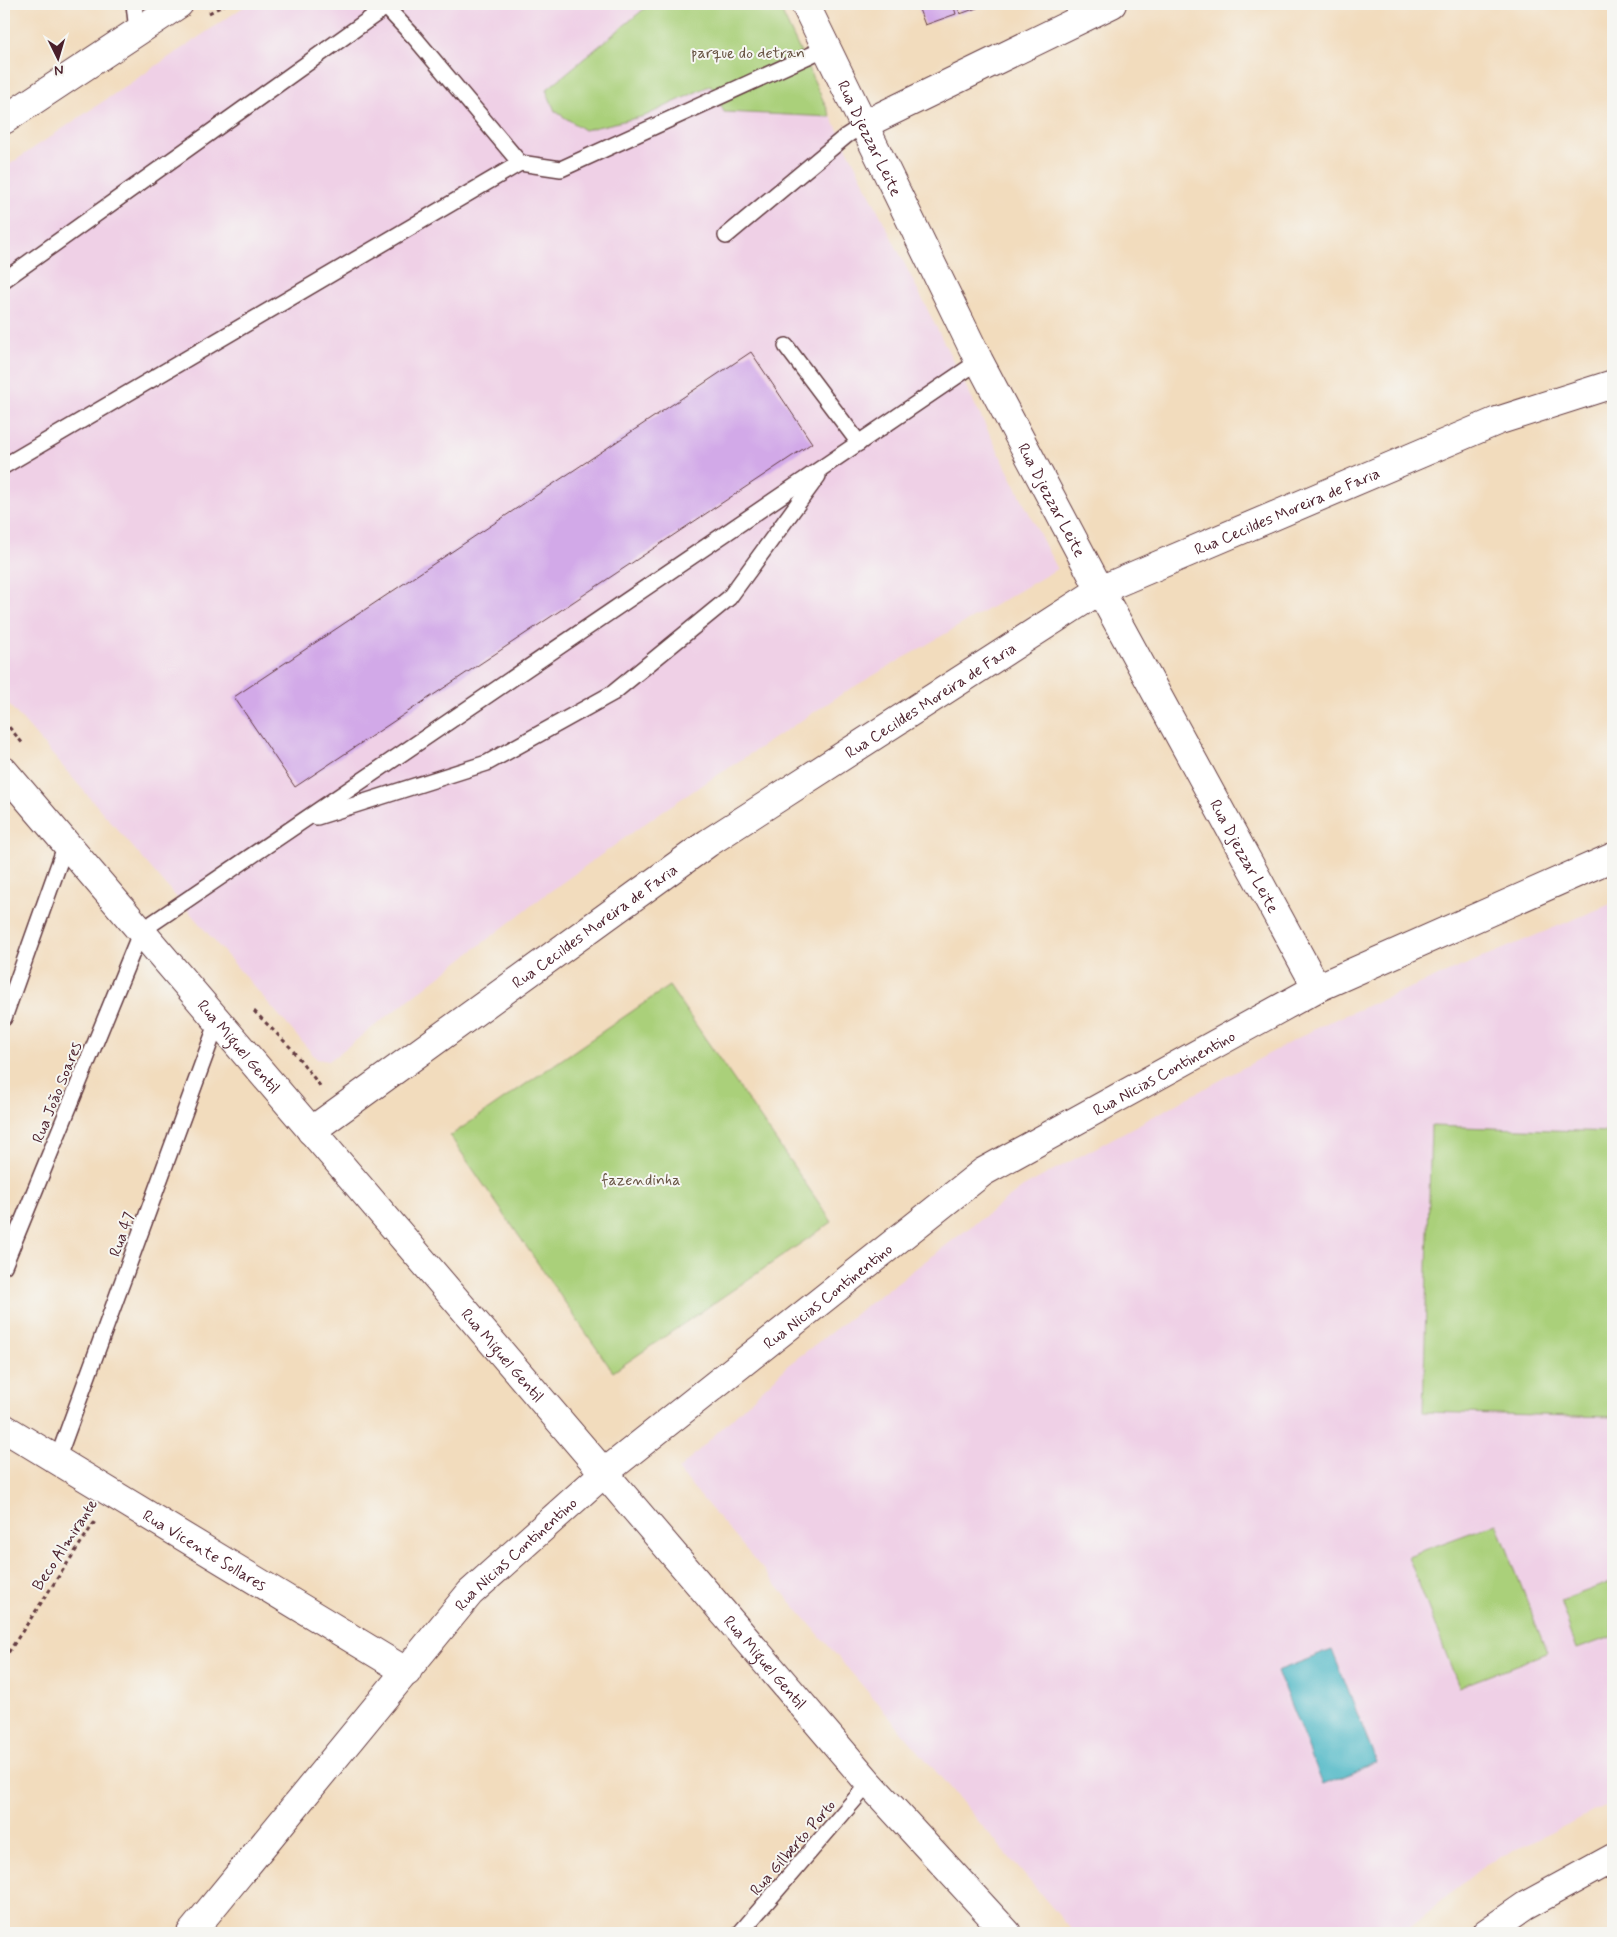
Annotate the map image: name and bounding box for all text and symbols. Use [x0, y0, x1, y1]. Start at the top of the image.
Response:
north arrow [32, 32, 82, 82]
park label: parque do detran [691, 43, 805, 64]
text: N [54, 61, 64, 79]
street label: Rua Djezzar Leite [832, 77, 906, 200]
street label: Rua Djezzar Leite [1012, 440, 1090, 561]
street label: Rua Cecildes Moreira de Faria [1191, 463, 1384, 561]
street label: Rua Cecildes Moreira de Faria [841, 638, 1021, 764]
street label: Rua Djezzar Leite [1204, 796, 1283, 917]
street label: Rua Cecildes Moreira de Faria [508, 859, 682, 994]
street label: Rua Miguel Gentil [192, 996, 284, 1099]
street label: Rua Nicias Continentino [1090, 1026, 1239, 1121]
street label: Rua João Soares [28, 1039, 87, 1146]
park label: fazendinha [602, 1170, 680, 1191]
street label: Rua 47 [105, 1209, 140, 1260]
street label: Rua Nicias Continentino [759, 1239, 897, 1355]
street label: Rua Miguel Gentil [456, 1304, 548, 1407]
street label: Rua Nicias Continentino [451, 1493, 582, 1616]
street label: Beco Almirante [28, 1495, 103, 1595]
street label: Rua Vicente Sollares [139, 1506, 270, 1596]
street label: Rua Miguel Gentil [718, 1612, 810, 1714]
street label: Rua Gilberto Porto [746, 1796, 841, 1900]

